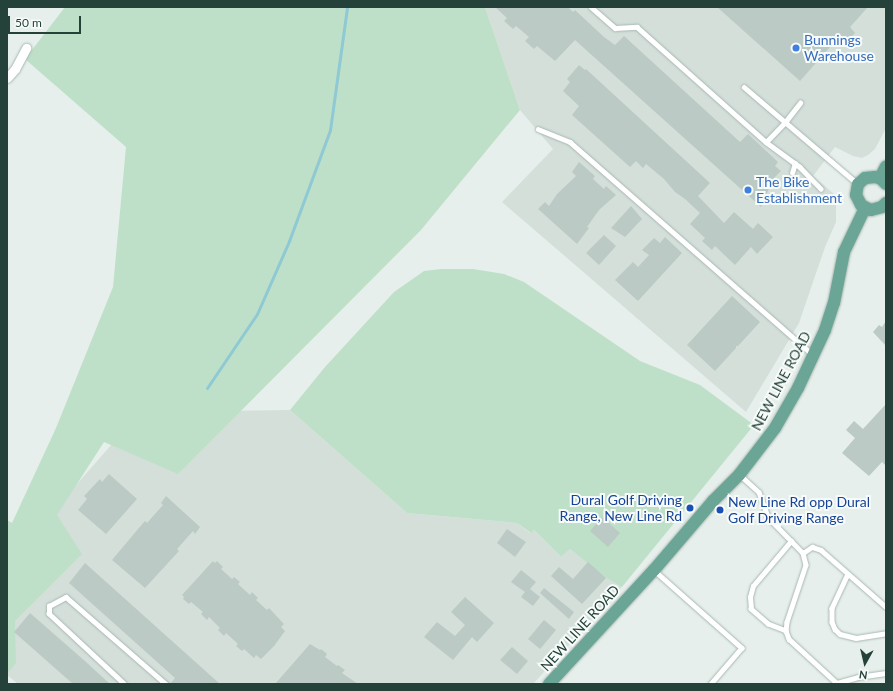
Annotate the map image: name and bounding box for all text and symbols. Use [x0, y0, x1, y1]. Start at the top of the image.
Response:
scale bar [10, 8, 83, 34]
text: 50 m [15, 15, 42, 30]
place label: Bunnings Warehouse [804, 32, 874, 64]
marker: Bunnings Warehouse [791, 43, 801, 53]
place label: The Bike Establishment [756, 174, 842, 206]
marker: The Bike Establishment [743, 185, 753, 195]
street label: NEW LINE ROAD [748, 328, 814, 434]
place label: Dural Golf Driving Range, New Line Rd [559, 492, 682, 524]
place label: New Line Rd opp Dural Golf Driving Range [728, 494, 870, 526]
marker: Dural Golf Driving Range, New Line Rd [685, 503, 695, 513]
marker: New Line Rd opp Dural Golf Driving Range [715, 505, 725, 515]
street label: NEW LINE ROAD [537, 581, 623, 675]
north arrow [845, 643, 885, 683]
text: N [858, 668, 868, 682]

